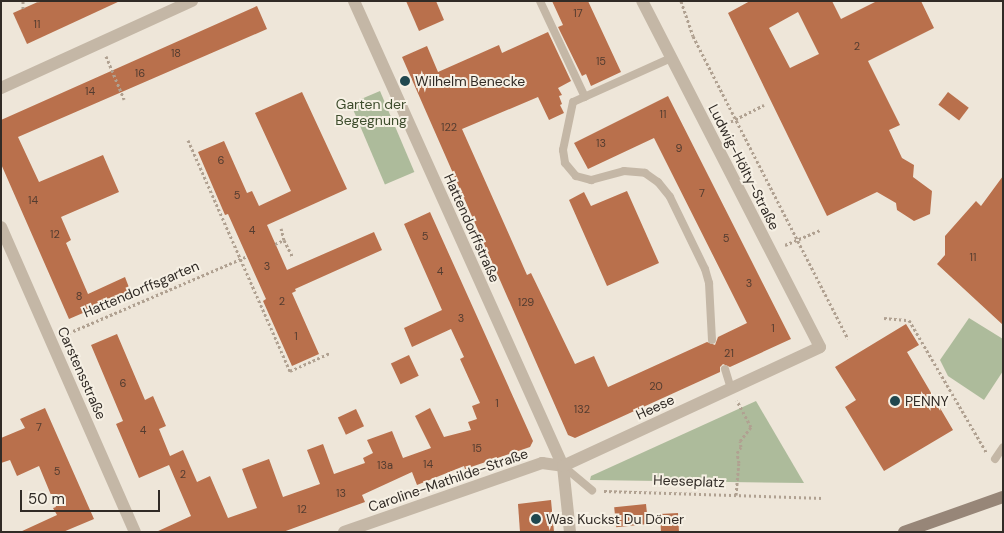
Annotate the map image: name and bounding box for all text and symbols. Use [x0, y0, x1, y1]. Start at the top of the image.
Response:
house number: 17 [573, 6, 583, 20]
house number: 11 [34, 17, 40, 31]
house number: 2 [854, 39, 860, 53]
house number: 18 [171, 46, 181, 60]
house number: 15 [596, 54, 606, 68]
house number: 16 [135, 66, 145, 80]
place label: Wilhelm Benecke [415, 73, 525, 89]
marker: Wilhelm Benecke [399, 75, 411, 87]
house number: 14 [85, 84, 95, 98]
park label: Garten der Begegnung [335, 96, 407, 128]
street label: Ludwig-Hölty-Straße [705, 101, 783, 233]
house number: 11 [660, 107, 666, 121]
house number: 122 [441, 120, 457, 134]
house number: 13 [596, 136, 606, 150]
house number: 9 [676, 141, 682, 155]
house number: 6 [218, 153, 224, 167]
street label: Hattendorffstraße [440, 171, 504, 285]
house number: 7 [699, 186, 705, 200]
house number: 5 [234, 188, 240, 202]
house number: 14 [28, 193, 38, 207]
house number: 4 [249, 223, 255, 237]
house number: 12 [50, 227, 60, 241]
house number: 5 [422, 229, 428, 243]
house number: 5 [723, 231, 729, 245]
house number: 11 [970, 250, 976, 264]
street label: Hattendorffsgarten [81, 257, 201, 321]
house number: 3 [264, 259, 270, 273]
house number: 4 [437, 264, 443, 278]
house number: 3 [746, 276, 752, 290]
house number: 8 [76, 289, 82, 303]
house number: 2 [279, 294, 285, 308]
house number: 129 [518, 295, 534, 309]
house number: 3 [458, 311, 464, 325]
house number: 1 [771, 321, 775, 335]
street label: Carstensstraße [54, 324, 110, 422]
house number: 1 [294, 329, 298, 343]
house number: 21 [724, 346, 734, 360]
house number: 6 [120, 376, 126, 390]
house number: 20 [649, 379, 663, 393]
street label: Heese [633, 391, 677, 423]
place label: PENNY [905, 393, 948, 409]
marker: PENNY [889, 395, 901, 407]
house number: 1 [495, 396, 499, 410]
house number: 132 [574, 402, 590, 416]
house number: 7 [36, 420, 42, 434]
house number: 4 [140, 423, 146, 437]
house number: 15 [472, 441, 482, 455]
street label: Caroline-Mathilde-Straße [366, 445, 530, 515]
house number: 14 [423, 457, 433, 471]
house number: 13a [377, 458, 393, 472]
house number: 5 [54, 464, 60, 478]
house number: 2 [180, 467, 186, 481]
street label: Heeseplatz [653, 471, 725, 491]
scale bar [22, 480, 162, 512]
house number: 13 [336, 486, 346, 500]
text: 50 m [28, 489, 65, 509]
house number: 12 [297, 502, 307, 516]
place label: Was Kuckst Du Döner [546, 511, 684, 527]
marker: Was Kuckst Du Döner [530, 513, 542, 525]

